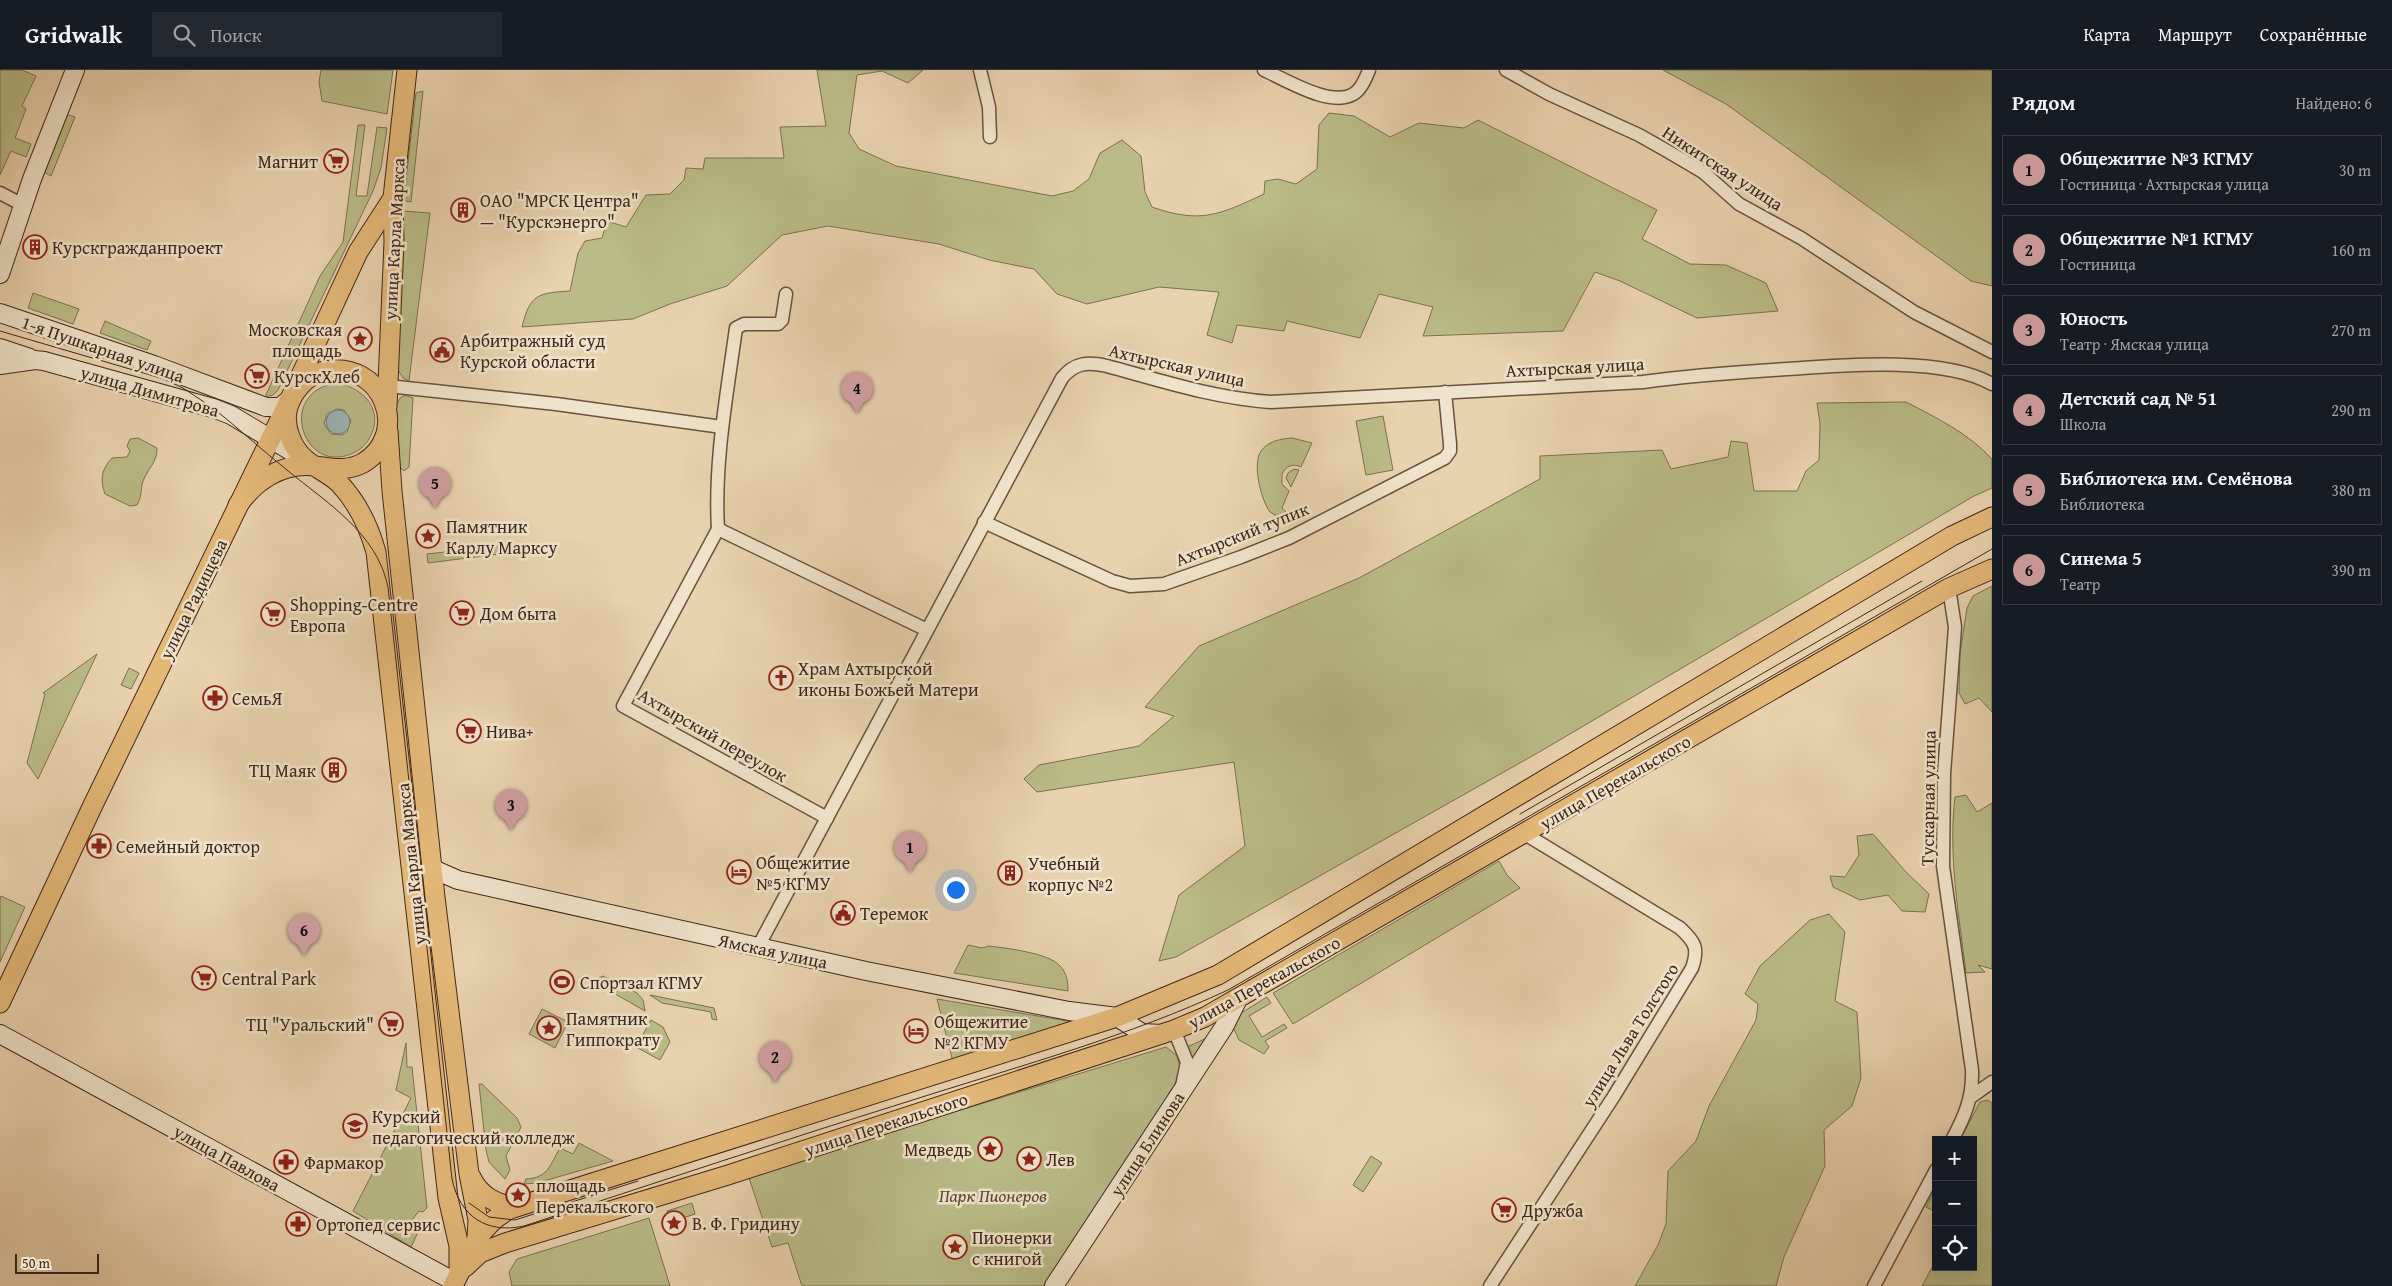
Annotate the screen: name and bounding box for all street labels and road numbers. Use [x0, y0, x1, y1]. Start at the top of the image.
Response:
street label: Никитская улица [1657, 119, 1789, 217]
street label: улица Карла Маркса [376, 157, 412, 322]
street label: 1-я Пушкарная улица [18, 308, 188, 390]
street label: Ахтырская улица [1106, 336, 1248, 394]
street label: Ахтырская улица [1505, 350, 1645, 384]
street label: улица Димитрова [76, 358, 223, 424]
street label: Ахтырский тупик [1171, 495, 1313, 573]
street label: улица Радищева [152, 534, 234, 665]
street label: Ахтырский переулок [633, 681, 793, 789]
street label: улица Перекальского [1534, 728, 1696, 837]
street label: Тускарная улица [1913, 730, 1943, 866]
street label: улица Карла Маркса [389, 781, 433, 947]
street label: Ямская улица [715, 926, 831, 976]
street label: улица Перекальского [1182, 929, 1345, 1036]
street label: улица Льва Толстого [1574, 958, 1685, 1113]
street label: улица Перекальского [800, 1085, 971, 1163]
street label: улица Блинова [1102, 1086, 1191, 1203]
street label: улица Павлова [168, 1117, 285, 1199]

